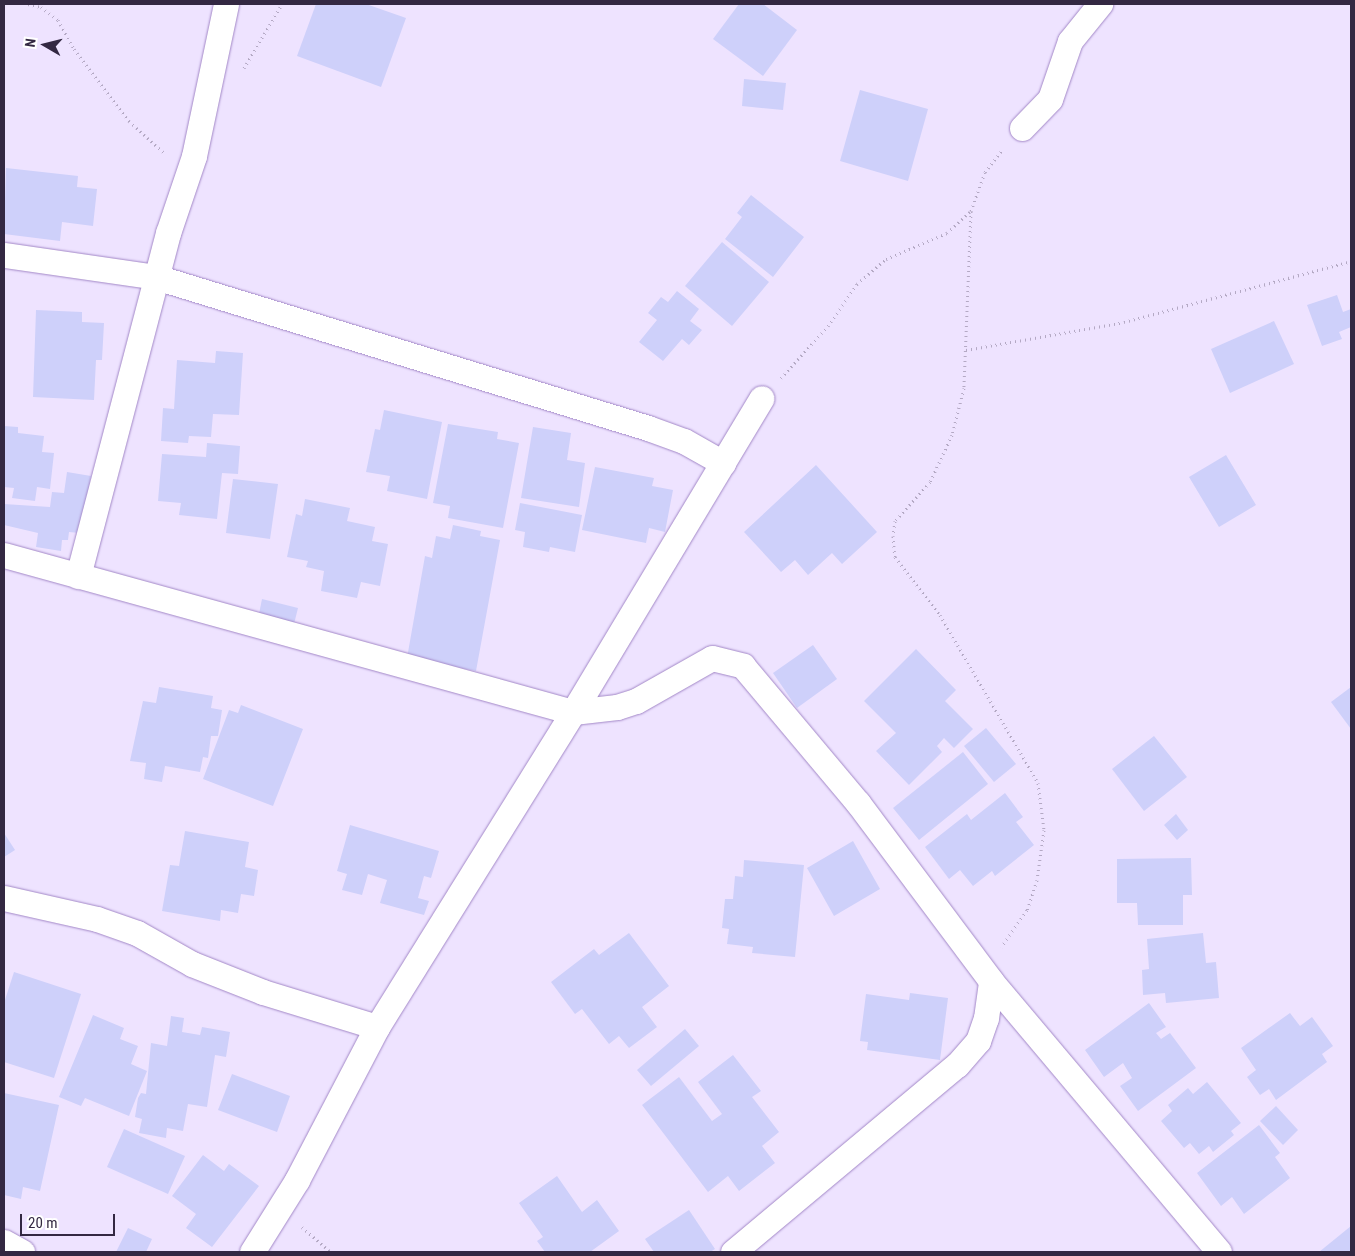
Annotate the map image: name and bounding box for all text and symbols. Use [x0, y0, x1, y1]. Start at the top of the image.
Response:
north arrow [20, 20, 70, 70]
text: N [22, 38, 39, 48]
scale bar [22, 1204, 118, 1236]
text: 20 m [28, 1214, 58, 1232]

